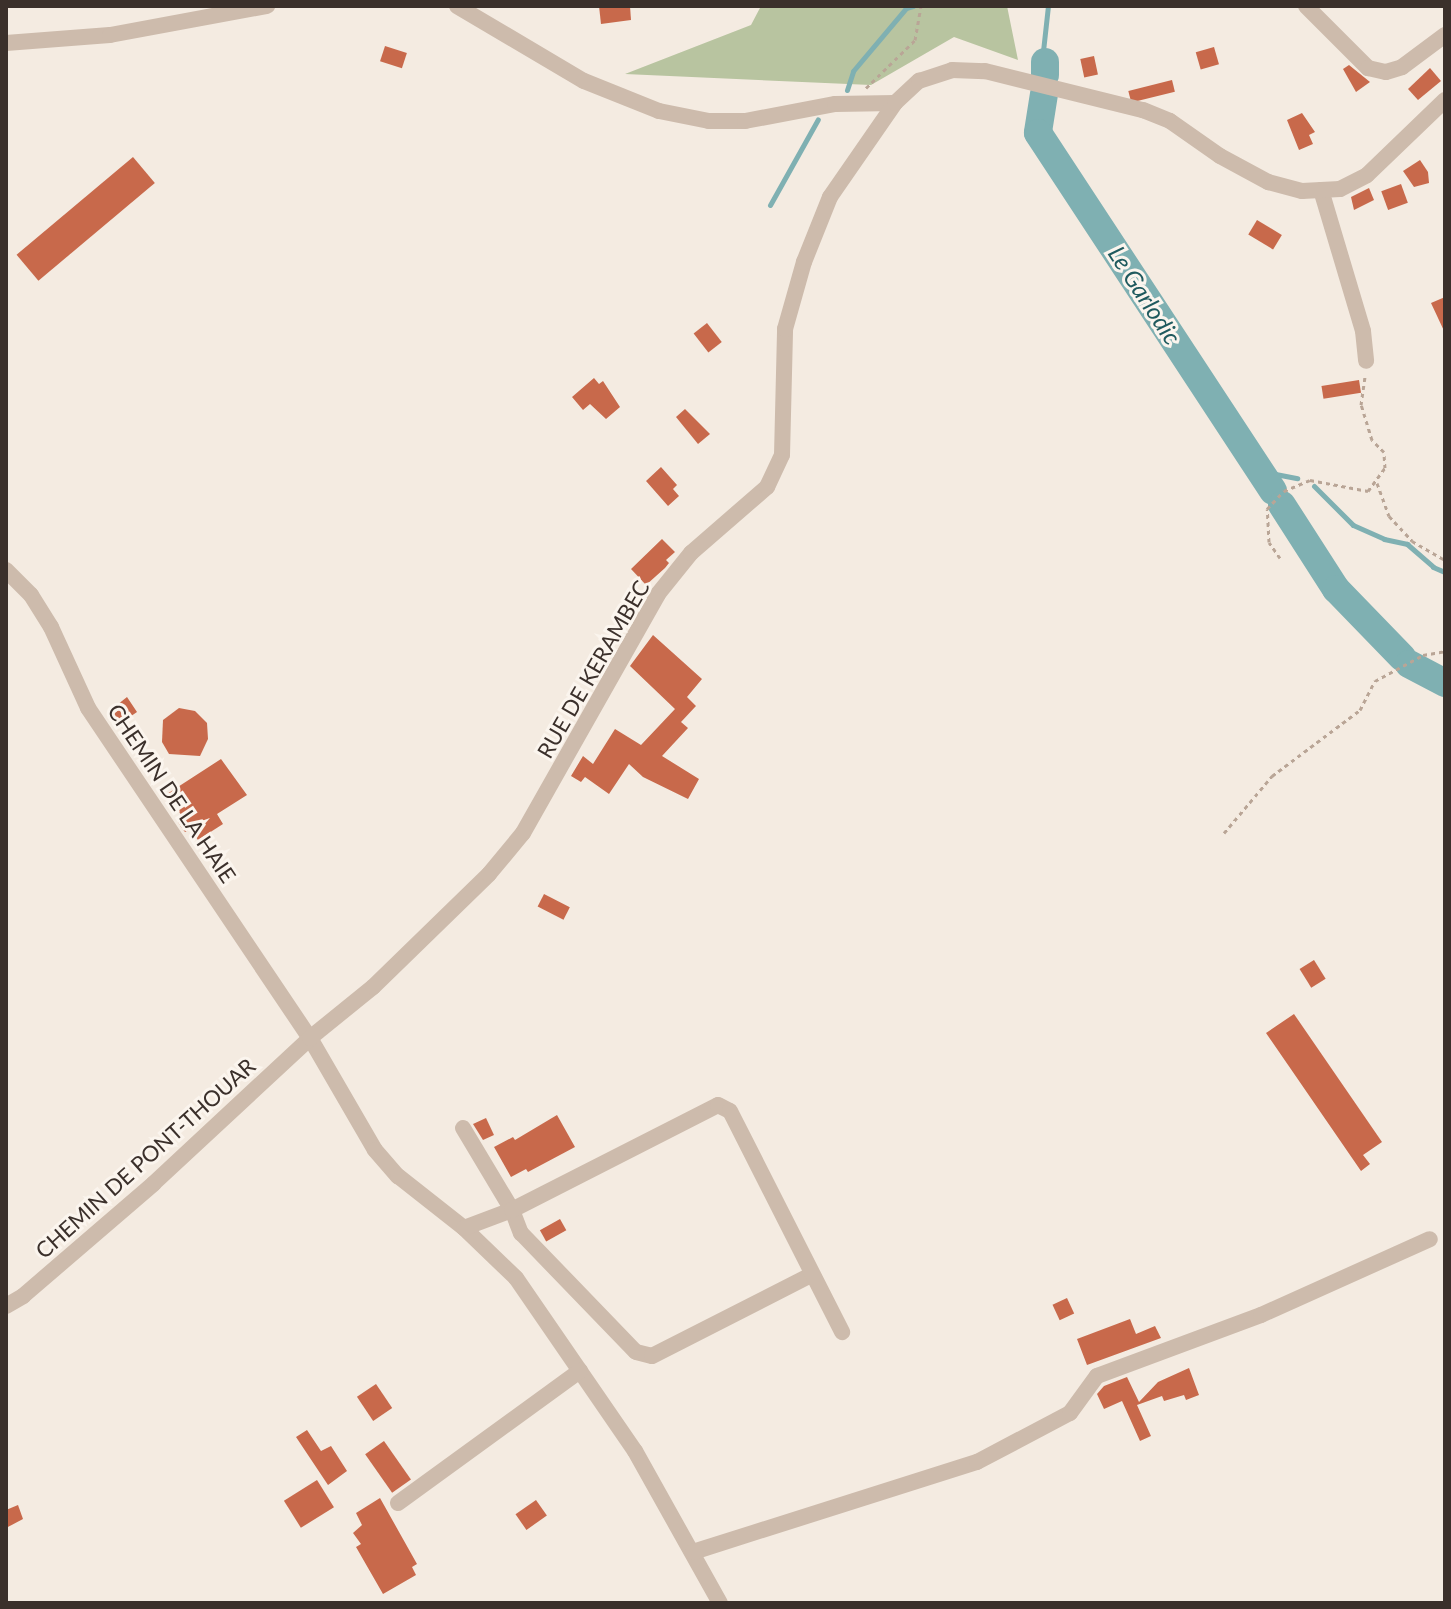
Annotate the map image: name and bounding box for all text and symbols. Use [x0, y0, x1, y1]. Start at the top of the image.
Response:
water label: Le Garlodic [1103, 241, 1187, 349]
street label: RUE DE KERAMBEC [531, 575, 655, 763]
street label: CHEMIN DE LA HAIE [102, 698, 242, 888]
street label: CHEMIN DE PONT-THOUAR [30, 1052, 260, 1264]

